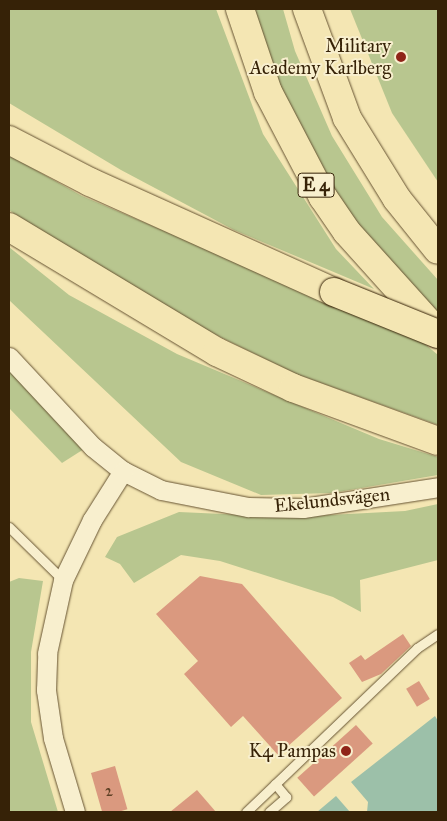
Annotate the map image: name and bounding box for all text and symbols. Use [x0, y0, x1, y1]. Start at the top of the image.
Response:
place label: Military Academy Karlberg [249, 35, 391, 79]
marker: Military Academy Karlberg [395, 51, 407, 63]
road number: E 4 [297, 170, 335, 200]
street label: Ekelundsvägen [273, 483, 391, 517]
place label: K4 Pampas [249, 740, 336, 762]
marker: K4 Pampas [340, 745, 352, 757]
house number: 2 [105, 781, 113, 801]

